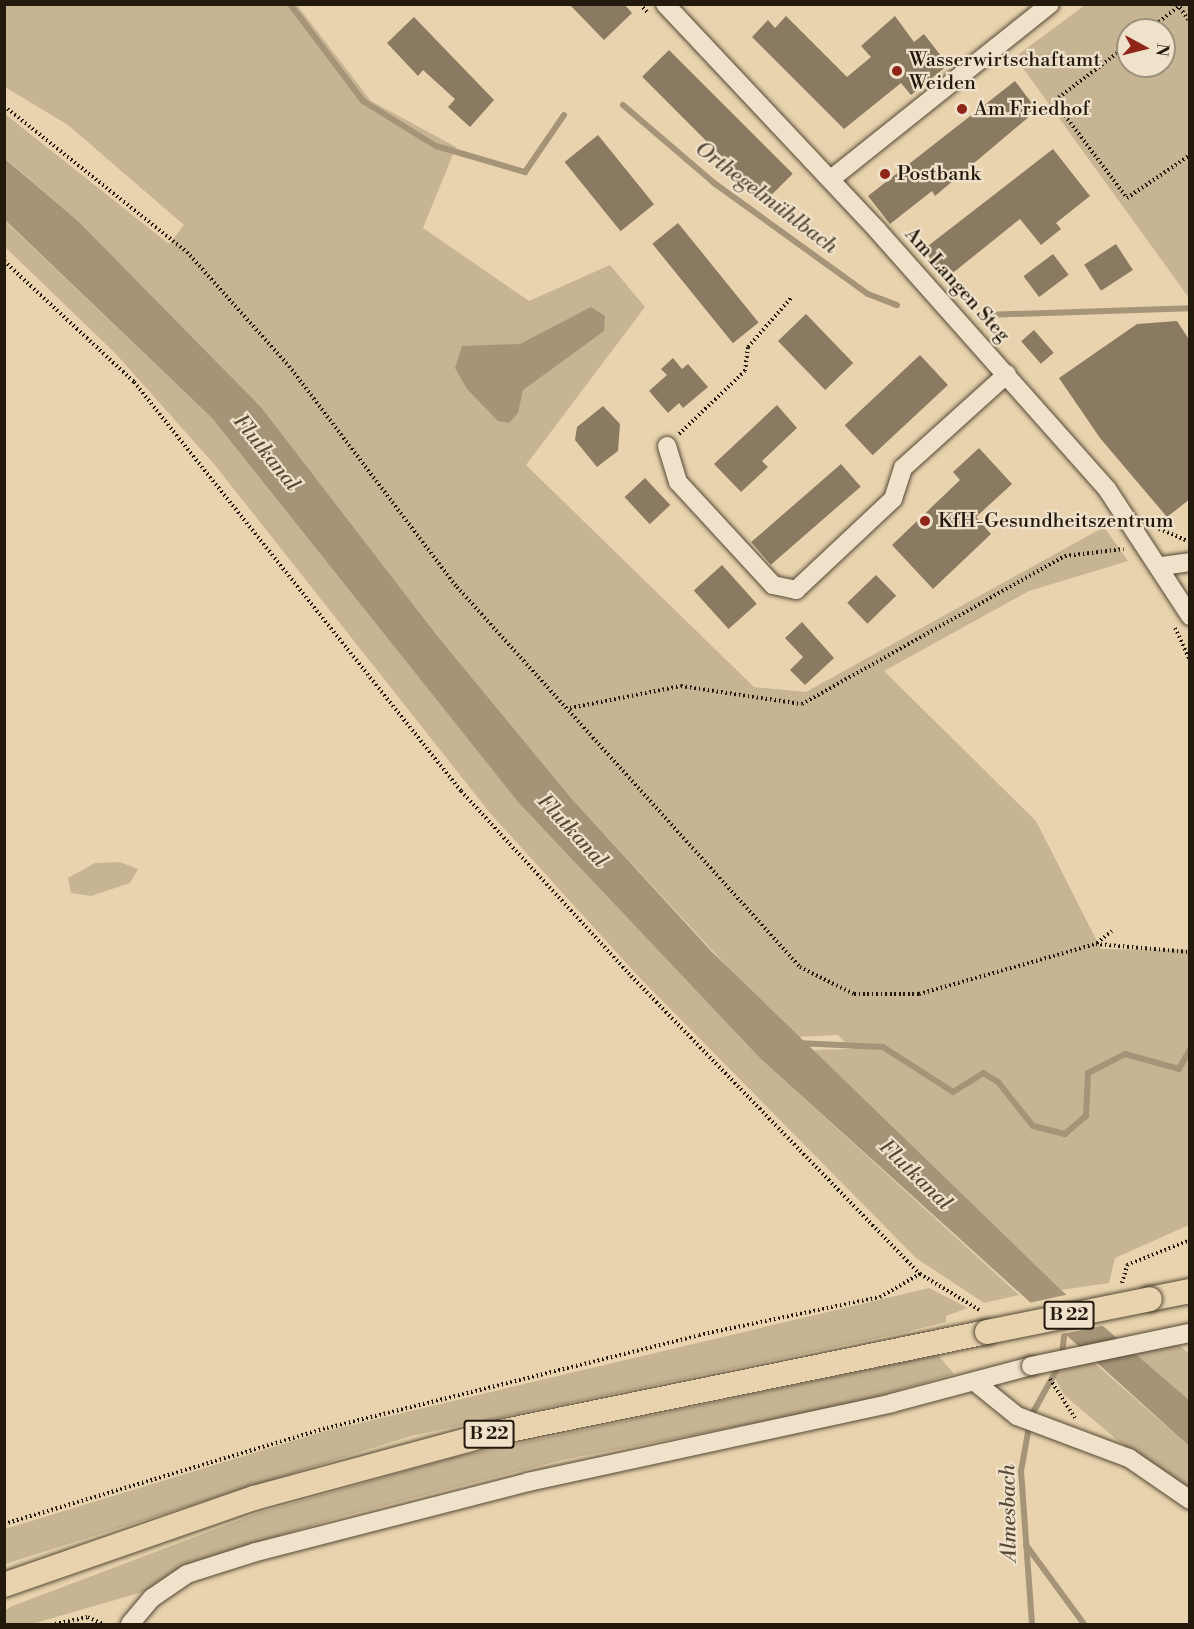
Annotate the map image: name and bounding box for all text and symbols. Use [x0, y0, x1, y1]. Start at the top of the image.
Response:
north arrow [1116, 18, 1176, 78]
text: N [1151, 42, 1173, 57]
place label: Wasserwirtschaftamt Weiden [909, 48, 1100, 95]
marker: Wasserwirtschaftamt Weiden [890, 64, 904, 78]
place label: Am Friedhof [974, 97, 1089, 121]
marker: Am Friedhof [955, 102, 969, 116]
water label: Orthegelmühlbach [690, 136, 842, 260]
place label: Postbank [897, 162, 981, 186]
marker: Postbank [878, 167, 892, 181]
street label: Am Langen Steg [899, 223, 1015, 347]
water label: Flutkanal [227, 409, 305, 497]
place label: KfH-Gesundheitszentrum [938, 509, 1174, 533]
marker: KfH-Gesundheitszentrum [916, 512, 934, 530]
water label: Flutkanal [531, 789, 613, 873]
water label: Flutkanal [873, 1134, 957, 1216]
road number: B 22 [1044, 1300, 1094, 1330]
road number: B 22 [464, 1419, 514, 1449]
water label: Almesbach [996, 1464, 1022, 1562]

